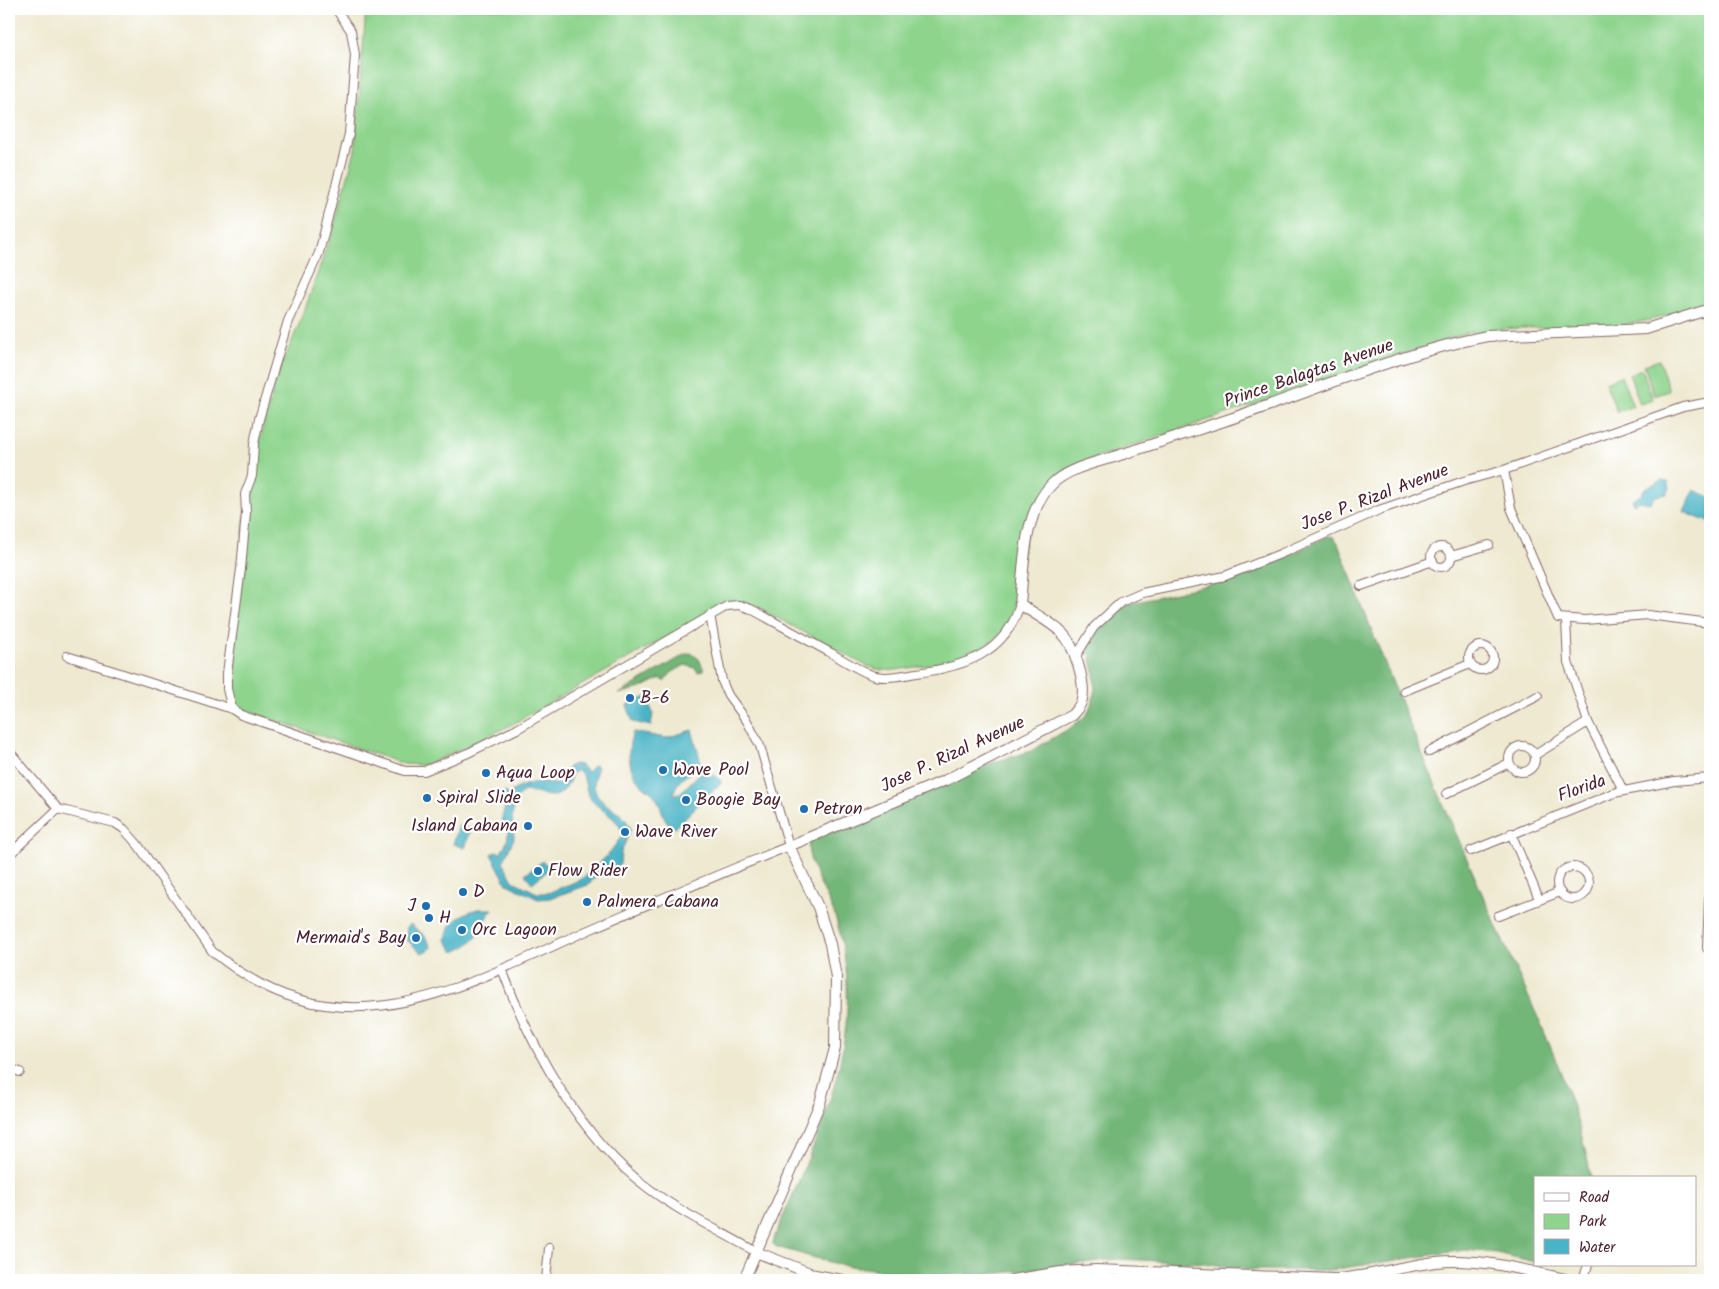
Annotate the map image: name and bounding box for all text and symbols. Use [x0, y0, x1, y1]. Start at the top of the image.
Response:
street label: Prince Balagtas Avenue [1220, 331, 1398, 417]
street label: Jose P. Rizal Avenue [1297, 456, 1453, 540]
place label: B-6 [640, 684, 670, 713]
marker: B-6 [624, 692, 636, 704]
street label: Jose P. Rizal Avenue [876, 709, 1030, 801]
place label: Wave Pool [673, 756, 750, 785]
place label: Aqua Loop [496, 759, 575, 788]
marker: Wave Pool [657, 764, 669, 776]
marker: Aqua Loop [480, 767, 492, 779]
street label: Florida [1554, 767, 1610, 811]
place label: Spiral Slide [437, 784, 521, 813]
place label: Boogie Bay [696, 786, 781, 815]
marker: Spiral Slide [421, 792, 433, 804]
marker: Boogie Bay [680, 794, 692, 806]
place label: Petron [814, 795, 863, 824]
marker: Petron [798, 803, 810, 815]
place label: Island Cabana [411, 812, 518, 841]
place label: Wave River [635, 818, 718, 847]
marker: Island Cabana [522, 820, 534, 832]
marker: Wave River [619, 826, 631, 838]
place label: Flow Rider [548, 857, 628, 886]
marker: Flow Rider [532, 865, 544, 877]
place label: D [473, 878, 485, 907]
marker: D [457, 886, 469, 898]
place label: Palmera Cabana [597, 888, 719, 917]
place label: J [408, 892, 417, 921]
marker: Palmera Cabana [581, 896, 593, 908]
marker: J [420, 900, 432, 912]
place label: H [439, 904, 451, 933]
marker: H [423, 912, 435, 924]
place label: Orc Lagoon [472, 916, 557, 945]
place label: Mermaid's Bay [296, 924, 407, 953]
marker: Orc Lagoon [456, 924, 468, 936]
marker: Mermaid's Bay [410, 932, 422, 944]
legend [1534, 1176, 1696, 1266]
text: Road [1579, 1186, 1610, 1210]
text: Park [1579, 1210, 1607, 1234]
text: Water [1579, 1236, 1616, 1260]

